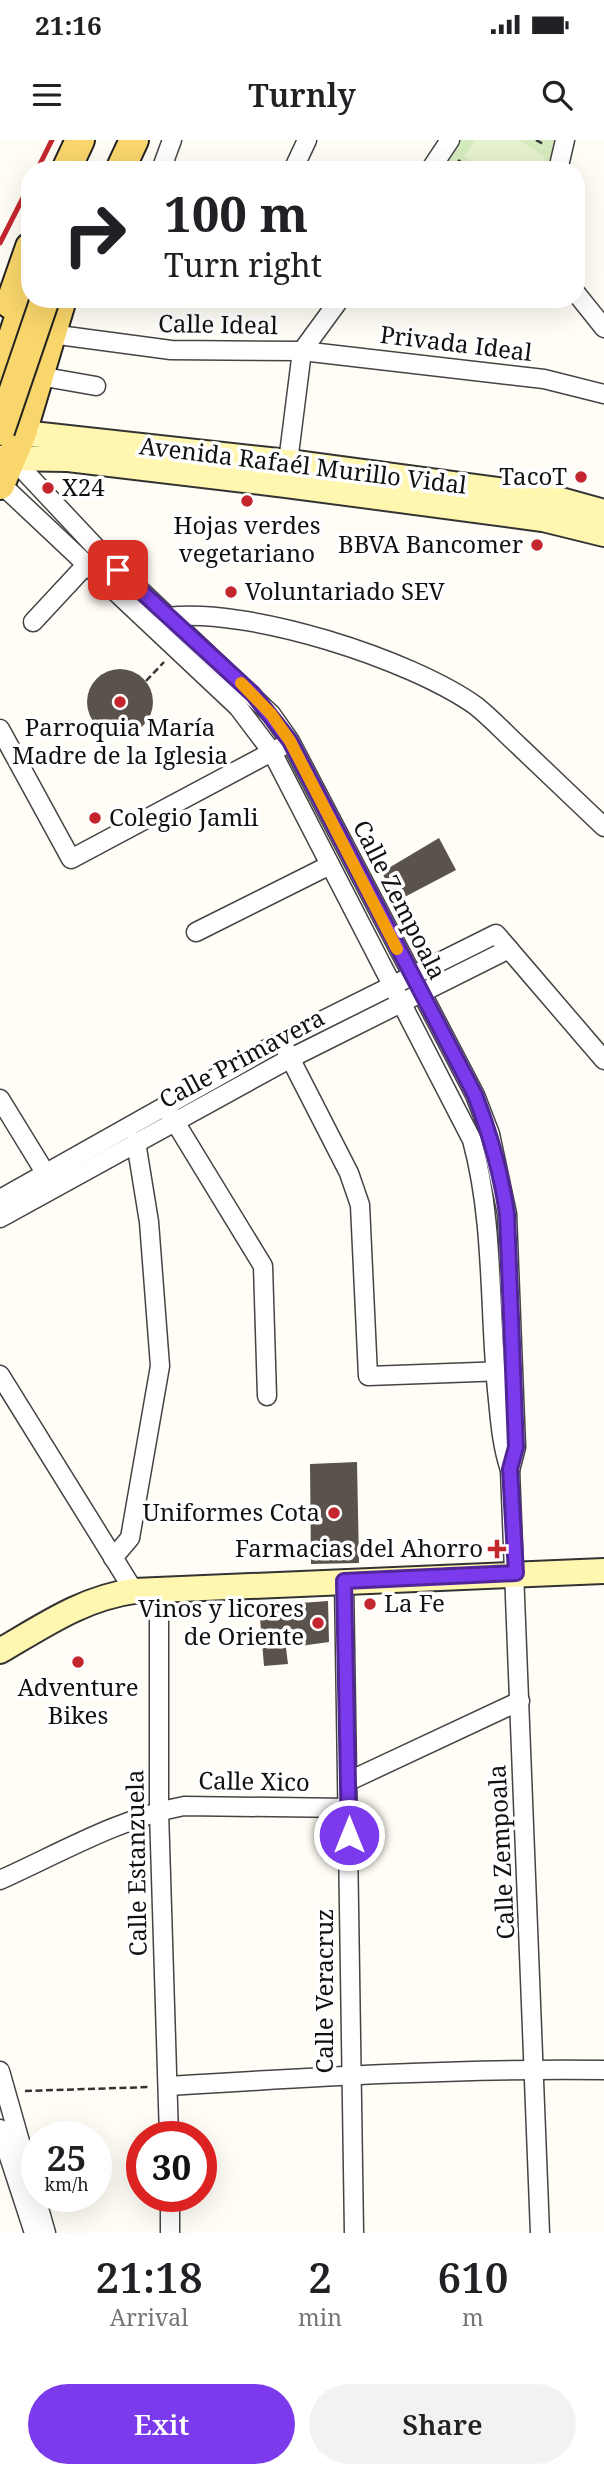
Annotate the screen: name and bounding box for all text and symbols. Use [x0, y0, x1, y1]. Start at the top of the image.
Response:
text: 21:16 [35, 7, 102, 43]
text: Turnly [248, 73, 356, 116]
icon: menu [28, 76, 66, 114]
icon: search [538, 76, 576, 114]
text: 100 m [164, 180, 308, 246]
icon: right [49, 189, 140, 280]
text: Turn right [164, 243, 322, 286]
street label: Calle Ideal [158, 306, 279, 341]
street label: Privada Ideal [378, 317, 535, 368]
street label: Avenida Rafaél Murillo Vidal [138, 428, 469, 501]
place label: TacoT [499, 459, 567, 492]
marker: TacoT [573, 469, 589, 485]
place label: X24 [62, 470, 105, 503]
marker: X24 [40, 480, 56, 496]
marker: Hojas verdes vegetariano [239, 493, 255, 509]
place label: Hojas verdes vegetariano [173, 508, 321, 569]
place label: BBVA Bancomer [338, 527, 523, 560]
marker: BBVA Bancomer [529, 537, 545, 553]
pin [88, 540, 148, 600]
icon: arrive [99, 551, 137, 589]
place label: Voluntariado SEV [245, 574, 446, 607]
marker: Voluntariado SEV [223, 584, 239, 600]
marker: Parroquia María Madre de la Iglesia [112, 694, 128, 710]
place label: Parroquia María Madre de la Iglesia [12, 710, 228, 771]
place label: Colegio Jamli [109, 800, 259, 833]
marker: Colegio Jamli [87, 810, 103, 826]
street label: Calle Zempoala [346, 814, 455, 985]
street label: Calle Primavera [153, 1000, 330, 1115]
place label: Uniformes Cota [142, 1495, 320, 1528]
marker: Uniformes Cota [326, 1505, 342, 1521]
place label: Farmacias del Ahorro [235, 1531, 483, 1564]
marker: Farmacias del Ahorro [489, 1541, 505, 1557]
place label: La Fe [384, 1586, 445, 1619]
place label: Vinos y licores de Oriente [138, 1591, 304, 1652]
marker: La Fe [362, 1596, 378, 1612]
marker: Vinos y licores de Oriente [310, 1615, 326, 1631]
marker: Adventure Bikes [70, 1654, 86, 1670]
place label: Adventure Bikes [17, 1670, 139, 1731]
street label: Calle Xico [198, 1763, 310, 1798]
street label: Calle Zempoala [479, 1764, 522, 1940]
street label: Calle Estanzuela [117, 1769, 154, 1957]
position arrow [312, 1798, 386, 1872]
street label: Calle Veracruz [307, 1909, 340, 2073]
speed limit sign: 30 [126, 2121, 217, 2212]
text: 25 [47, 2134, 86, 2181]
text: km/h [44, 2172, 89, 2196]
text: 21:18 [96, 2248, 203, 2305]
text: 2 [308, 2248, 332, 2305]
text: 610 [438, 2248, 508, 2305]
text: Arrival [110, 2301, 188, 2333]
text: min [298, 2301, 342, 2333]
text: m [462, 2301, 484, 2333]
button: Exit [28, 2384, 295, 2464]
button: Share [309, 2384, 576, 2464]

